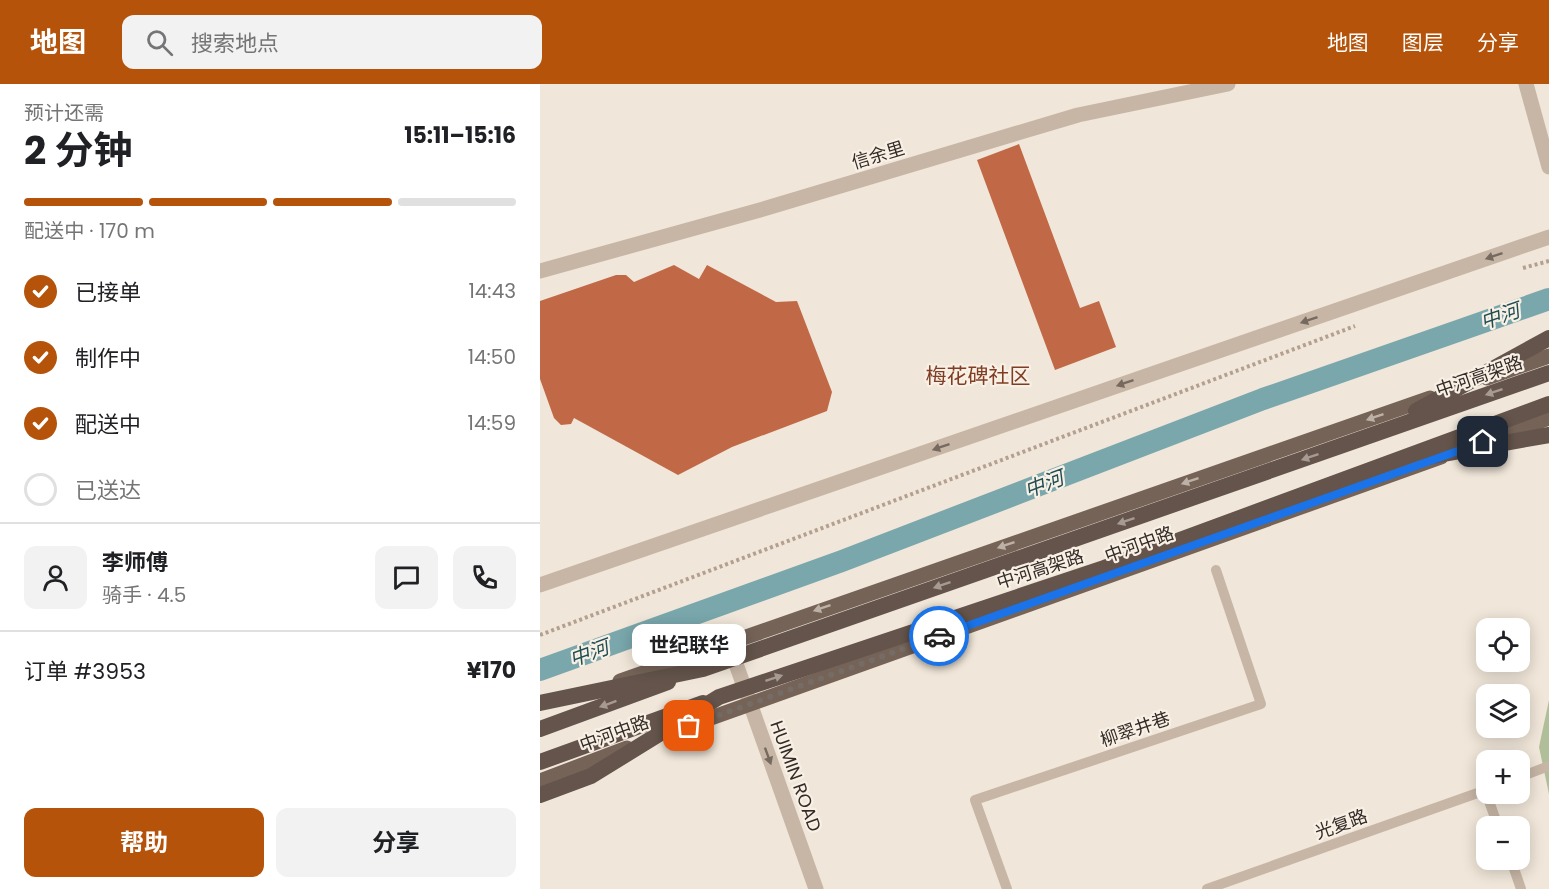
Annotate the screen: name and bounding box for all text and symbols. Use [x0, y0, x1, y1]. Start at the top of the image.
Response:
search box [122, 15, 542, 69]
text: 地图 [30, 23, 86, 62]
icon: search [143, 26, 176, 59]
text: 搜索地点 [191, 28, 279, 59]
text: 地图 [1327, 28, 1369, 57]
text: 图层 [1402, 28, 1444, 57]
text: 分享 [1477, 28, 1519, 57]
text: 预计还需 [24, 99, 104, 127]
text: 15:11–15:16 [404, 120, 516, 151]
text: 2 分钟 [24, 123, 133, 178]
street label: 信余里 [849, 135, 907, 175]
text: 配送中 · 170 m [24, 217, 155, 245]
one-way arrow [1485, 251, 1503, 261]
icon: check [24, 275, 57, 308]
text: 已接单 [75, 277, 141, 308]
text: 14:43 [468, 277, 516, 305]
water label: 中河 [1477, 295, 1527, 336]
one-way arrow [1300, 315, 1318, 325]
icon: check [24, 341, 57, 374]
text: 制作中 [75, 343, 141, 374]
text: 14:50 [468, 343, 516, 371]
street label: 中河高架路 [1432, 350, 1526, 402]
district label: 梅花碑社区 [926, 361, 1031, 390]
one-way arrow [1116, 379, 1134, 389]
one-way arrow [1485, 388, 1503, 398]
icon: check [24, 407, 57, 440]
text: 配送中 [75, 409, 141, 440]
text: 14:59 [468, 409, 516, 437]
one-way arrow [1366, 412, 1384, 422]
pin [1457, 416, 1508, 467]
icon: home [1466, 425, 1499, 458]
one-way arrow [932, 443, 950, 452]
one-way arrow [1301, 452, 1319, 462]
water label: 中河 [1020, 462, 1071, 504]
text: 已送达 [75, 475, 141, 506]
one-way arrow [1181, 476, 1199, 486]
one-way arrow [1117, 517, 1135, 526]
street label: 中河中路 [1101, 520, 1177, 568]
one-way arrow [997, 540, 1015, 550]
street label: 中河高架路 [993, 543, 1087, 595]
button: person [24, 546, 87, 609]
button: chat [375, 546, 438, 609]
button: phone [453, 546, 516, 609]
text: 李师傅 [102, 547, 168, 578]
text: 骑手 · 4.5 [102, 581, 186, 609]
one-way arrow [933, 581, 951, 591]
one-way arrow [813, 604, 831, 614]
courier [909, 606, 969, 666]
map controls [1476, 618, 1530, 870]
button: locate [1476, 618, 1530, 672]
icon: car [923, 620, 956, 653]
callout: 世纪联华 [632, 624, 746, 666]
text: 世纪联华 [649, 631, 729, 659]
water label: 中河 [565, 632, 616, 673]
text: ¥170 [467, 655, 516, 686]
text: 订单 #3953 [24, 656, 146, 687]
one-way arrow [765, 673, 783, 683]
button: layers [1476, 684, 1530, 738]
one-way arrow [599, 699, 617, 709]
pin [663, 700, 714, 751]
street label: 柳翠井巷 [1097, 705, 1173, 753]
street label: 中河中路 [576, 709, 652, 757]
icon: bag [672, 709, 705, 742]
street label: HUIMIN ROAD [764, 717, 828, 835]
one-way arrow [764, 747, 774, 765]
button: + [1476, 750, 1530, 804]
street label: 光复路 [1311, 803, 1371, 845]
button: 帮助 [24, 808, 264, 877]
button: 分享 [276, 808, 516, 877]
button: − [1476, 816, 1530, 870]

